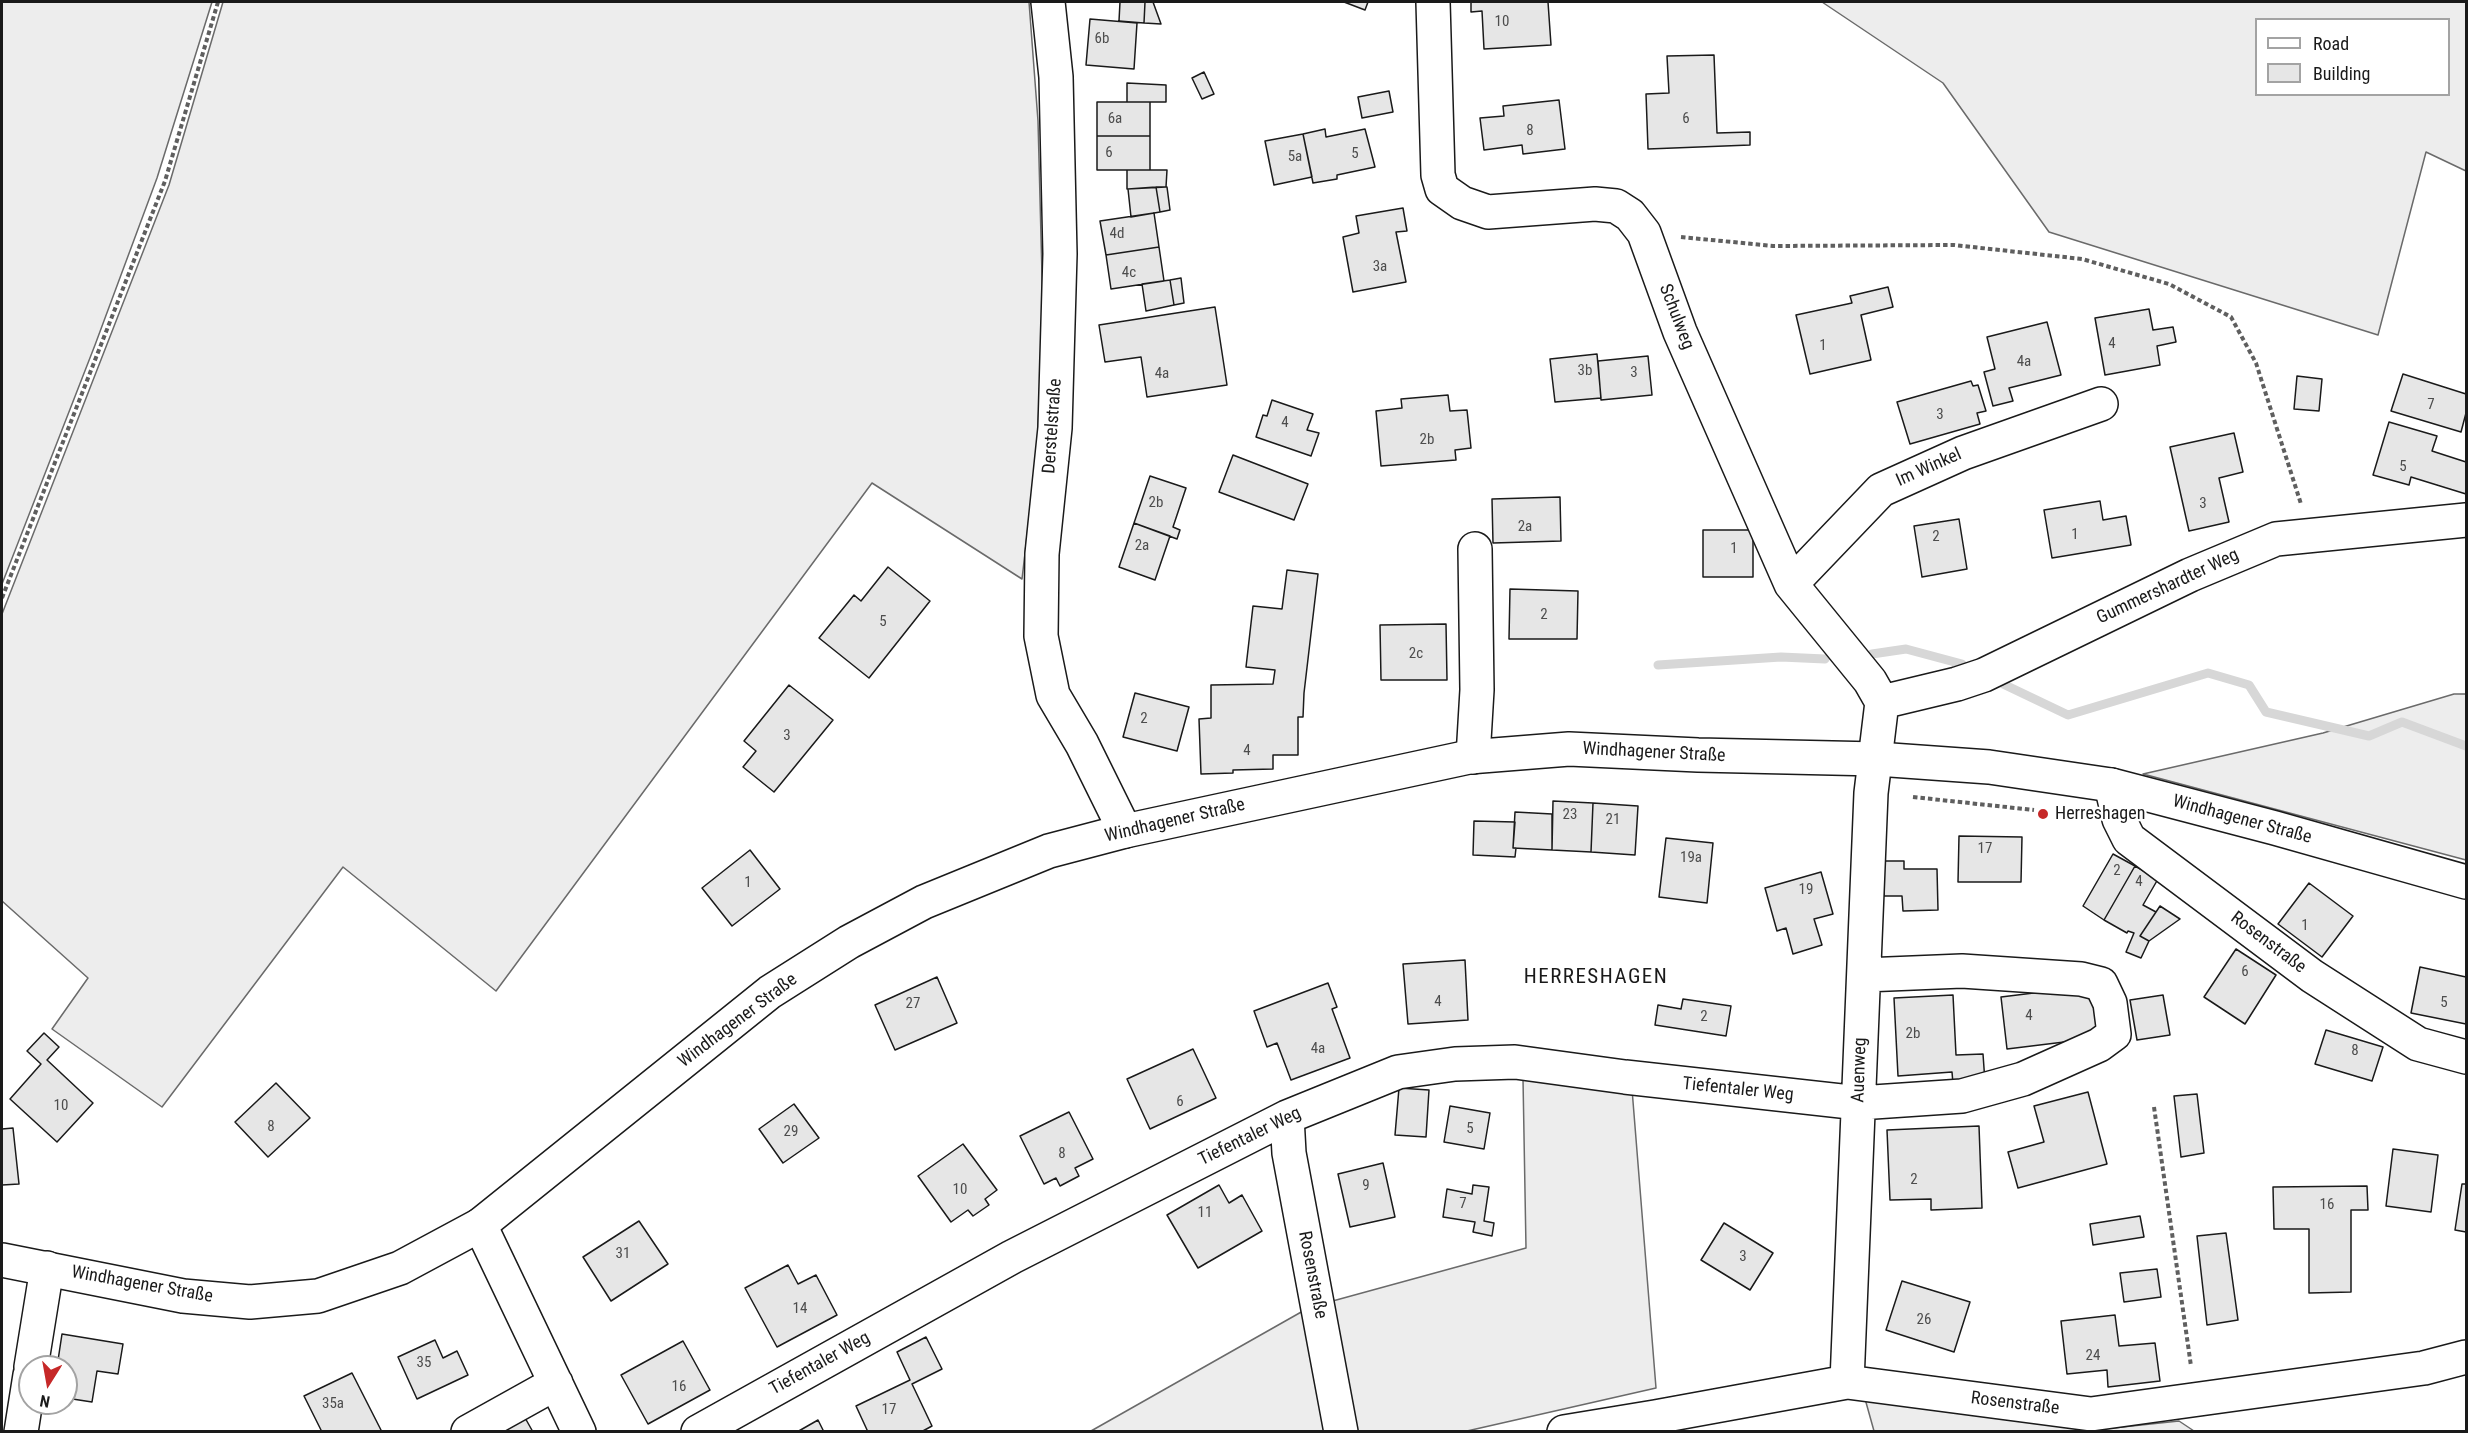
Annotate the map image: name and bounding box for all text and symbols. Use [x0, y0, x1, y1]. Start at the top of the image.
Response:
house number: 10 [1495, 13, 1509, 31]
legend [2255, 18, 2450, 96]
house number: 6b [1095, 30, 1109, 48]
text: Road [2313, 33, 2349, 54]
text: Building [2313, 63, 2370, 84]
house number: 6a [1108, 110, 1122, 128]
house number: 6 [1682, 110, 1690, 128]
house number: 8 [1526, 122, 1534, 140]
house number: 6 [1105, 144, 1113, 162]
house number: 5 [1351, 145, 1359, 163]
house number: 5a [1288, 148, 1302, 166]
house number: 4d [1110, 225, 1124, 243]
house number: 3a [1373, 258, 1387, 276]
house number: 4c [1122, 264, 1136, 282]
street label: Schulweg [1654, 281, 1698, 353]
house number: 4 [2108, 335, 2116, 353]
house number: 1 [1819, 337, 1827, 355]
house number: 4a [2017, 353, 2031, 371]
house number: 3b [1578, 362, 1592, 380]
house number: 3 [1630, 364, 1638, 382]
house number: 4a [1155, 365, 1169, 383]
street label: Derstelstraße [1039, 378, 1067, 474]
house number: 7 [2427, 396, 2435, 414]
house number: 3 [1936, 406, 1944, 424]
house number: 4 [1281, 414, 1289, 432]
house number: 2b [1420, 431, 1434, 449]
street label: Im Winkel [1893, 444, 1965, 492]
house number: 5 [2399, 458, 2407, 476]
house number: 2b [1149, 494, 1163, 512]
house number: 3 [2199, 495, 2207, 513]
house number: 2a [1518, 518, 1532, 536]
house number: 1 [2071, 526, 2079, 544]
house number: 2 [1932, 528, 1940, 546]
house number: 2a [1135, 537, 1149, 555]
house number: 1 [1730, 540, 1738, 558]
street label: Gummershardter Weg [2094, 545, 2242, 629]
house number: 2 [1540, 606, 1548, 624]
house number: 5 [879, 613, 887, 631]
house number: 2c [1409, 645, 1423, 663]
house number: 2 [1140, 710, 1148, 728]
house number: 3 [783, 727, 791, 745]
street label: Windhagener Straße [1582, 738, 1726, 768]
house number: 4 [1243, 742, 1251, 760]
street label: Windhagener Straße [2170, 791, 2314, 849]
street label: Windhagener Straße [1103, 794, 1247, 848]
place label: Herreshagen [2055, 803, 2145, 825]
house number: 23 [1563, 806, 1577, 824]
marker: Herreshagen [2036, 807, 2050, 821]
house number: 21 [1606, 811, 1620, 829]
house number: 17 [1978, 840, 1992, 858]
house number: 19a [1680, 849, 1702, 867]
house number: 2 [2113, 862, 2121, 880]
house number: 4 [2135, 873, 2143, 891]
house number: 1 [744, 874, 752, 892]
house number: 19 [1799, 881, 1813, 899]
street label: Rosenstraße [2226, 908, 2310, 978]
house number: 1 [2301, 917, 2309, 935]
house number: 6 [2241, 963, 2249, 981]
district label: HERRESHAGEN [1524, 965, 1668, 991]
street label: Windhagener Straße [674, 969, 802, 1073]
house number: 4 [1434, 993, 1442, 1011]
house number: 5 [2440, 994, 2448, 1012]
house number: 27 [906, 995, 920, 1013]
house number: 4 [2025, 1007, 2033, 1025]
house number: 2 [1700, 1008, 1708, 1026]
house number: 2b [1906, 1025, 1920, 1043]
street label: Auenweg [1848, 1037, 1872, 1103]
house number: 4a [1311, 1040, 1325, 1058]
house number: 8 [2351, 1042, 2359, 1060]
street label: Tiefentaler Weg [1681, 1073, 1795, 1107]
house number: 6 [1176, 1093, 1184, 1111]
house number: 10 [54, 1097, 68, 1115]
street label: Tiefentaler Weg [1195, 1103, 1305, 1171]
house number: 8 [267, 1118, 275, 1136]
house number: 5 [1466, 1120, 1474, 1138]
house number: 29 [784, 1123, 798, 1141]
house number: 8 [1058, 1145, 1066, 1163]
house number: 2 [1910, 1171, 1918, 1189]
house number: 9 [1362, 1177, 1370, 1195]
house number: 10 [953, 1181, 967, 1199]
house number: 7 [1459, 1195, 1467, 1213]
house number: 16 [2320, 1196, 2334, 1214]
house number: 11 [1198, 1204, 1212, 1222]
street label: Rosenstraße [1293, 1229, 1331, 1321]
house number: 31 [616, 1245, 630, 1263]
house number: 3 [1739, 1248, 1747, 1266]
street label: Windhagener Straße [70, 1262, 214, 1308]
house number: 14 [793, 1300, 807, 1318]
house number: 26 [1917, 1311, 1931, 1329]
street label: Tiefentaler Weg [766, 1328, 874, 1400]
house number: 24 [2086, 1347, 2100, 1365]
house number: 35 [417, 1354, 431, 1372]
north arrow [18, 1355, 78, 1415]
house number: 16 [672, 1378, 686, 1396]
street label: Rosenstraße [1969, 1388, 2061, 1420]
text: N [38, 1391, 51, 1411]
house number: 35a [322, 1395, 344, 1413]
house number: 17 [882, 1401, 896, 1419]

